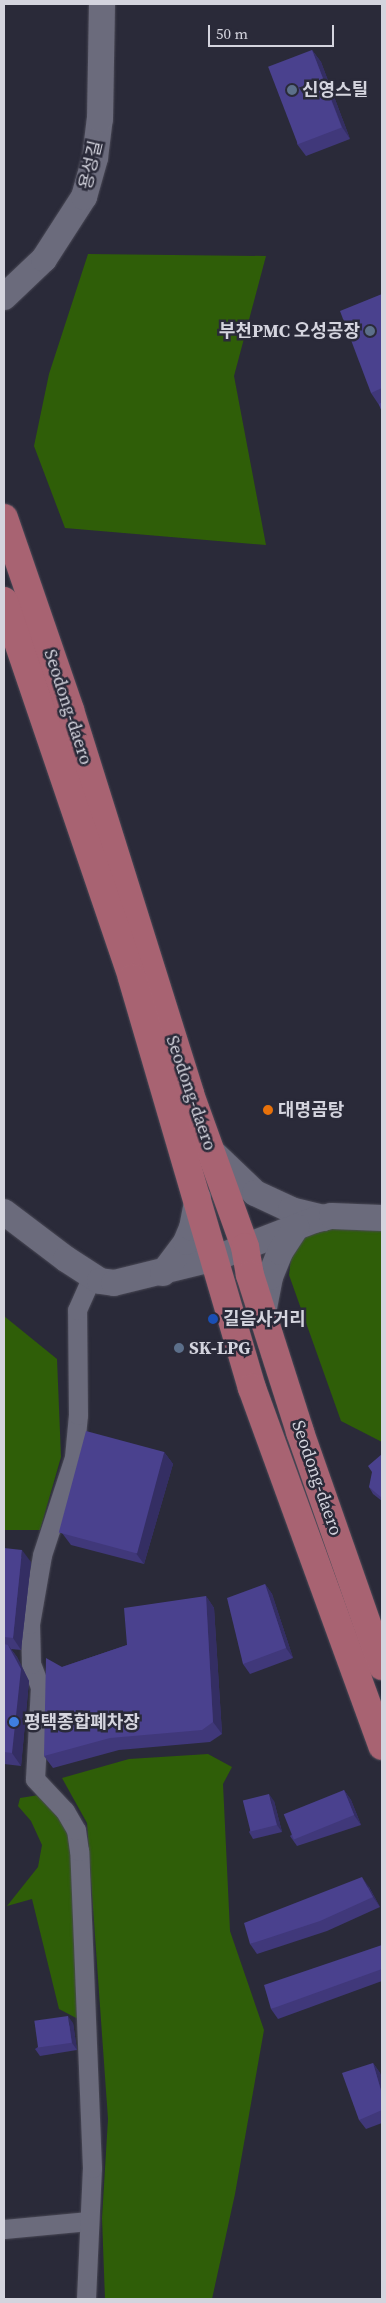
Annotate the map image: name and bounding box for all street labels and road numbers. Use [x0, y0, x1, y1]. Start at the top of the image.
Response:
street label: 용성길 [75, 138, 107, 192]
street label: Seodong-daero [39, 647, 97, 767]
street label: Seodong-daero [161, 1033, 221, 1153]
street label: Seodong-daero [287, 1418, 347, 1538]

